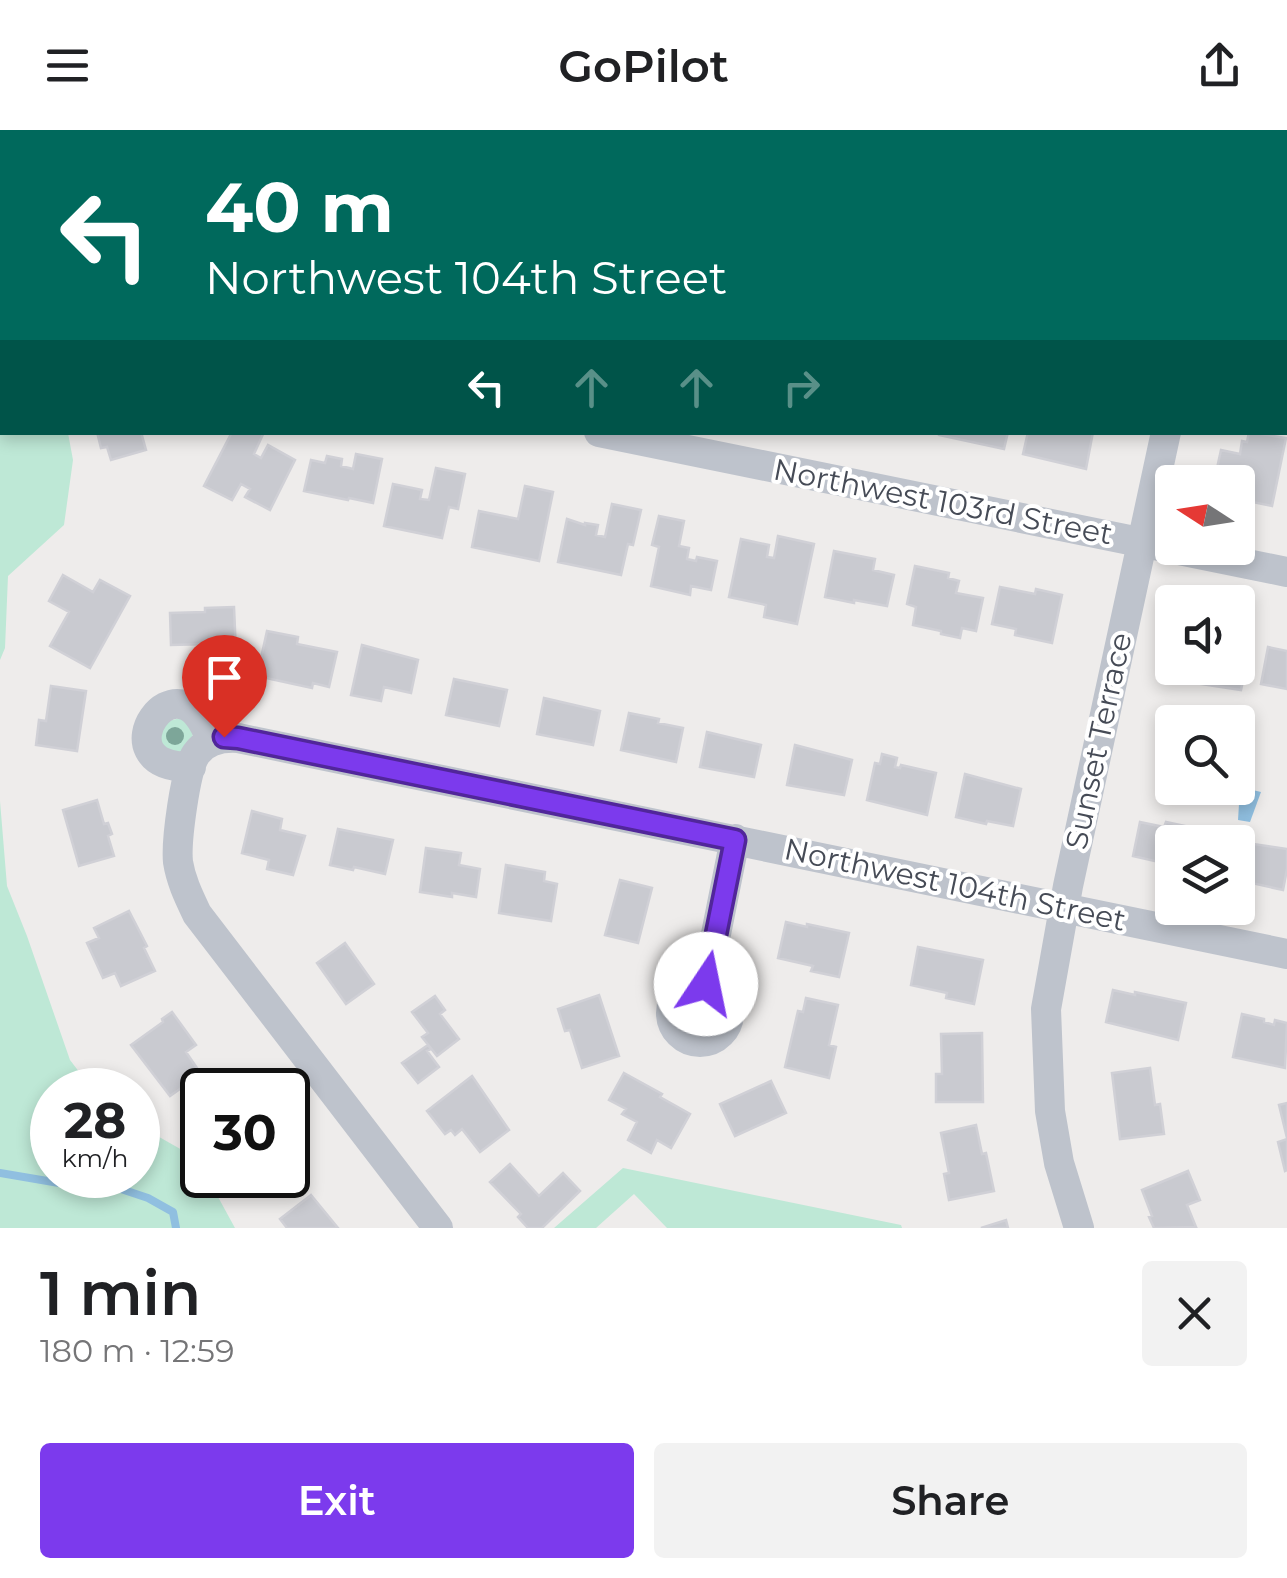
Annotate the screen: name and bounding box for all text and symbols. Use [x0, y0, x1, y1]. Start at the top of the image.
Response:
icon: menu [40, 38, 95, 93]
text: GoPilot [558, 38, 729, 93]
icon: share [1192, 38, 1247, 93]
text: 40 m [205, 164, 394, 250]
icon: left [40, 170, 170, 300]
text: Northwest 104th Street [205, 250, 727, 305]
icon: left [459, 360, 514, 415]
icon: ahead [564, 360, 619, 415]
icon: ahead [669, 360, 724, 415]
icon: right [774, 360, 829, 415]
street label: Northwest 103rd Street [771, 450, 1116, 553]
north arrow [1155, 465, 1255, 565]
map controls [1155, 465, 1255, 925]
button: sound [1155, 585, 1255, 685]
street label: Sunset Terrace [1057, 629, 1140, 853]
pin [182, 635, 267, 738]
icon: arrive [197, 650, 252, 705]
button: search [1155, 705, 1255, 805]
button: layers [1155, 825, 1255, 925]
street label: Northwest 104th Street [781, 830, 1129, 939]
position arrow [654, 932, 758, 1036]
speed limit sign: 30 [180, 1068, 310, 1198]
text: 28 [64, 1090, 126, 1151]
text: km/h [62, 1143, 128, 1173]
text: 1 min [40, 1257, 201, 1330]
button: close [1142, 1261, 1247, 1366]
text: 180 m · 12:59 [40, 1331, 234, 1370]
button: Exit [40, 1443, 634, 1558]
button: Share [654, 1443, 1247, 1558]

